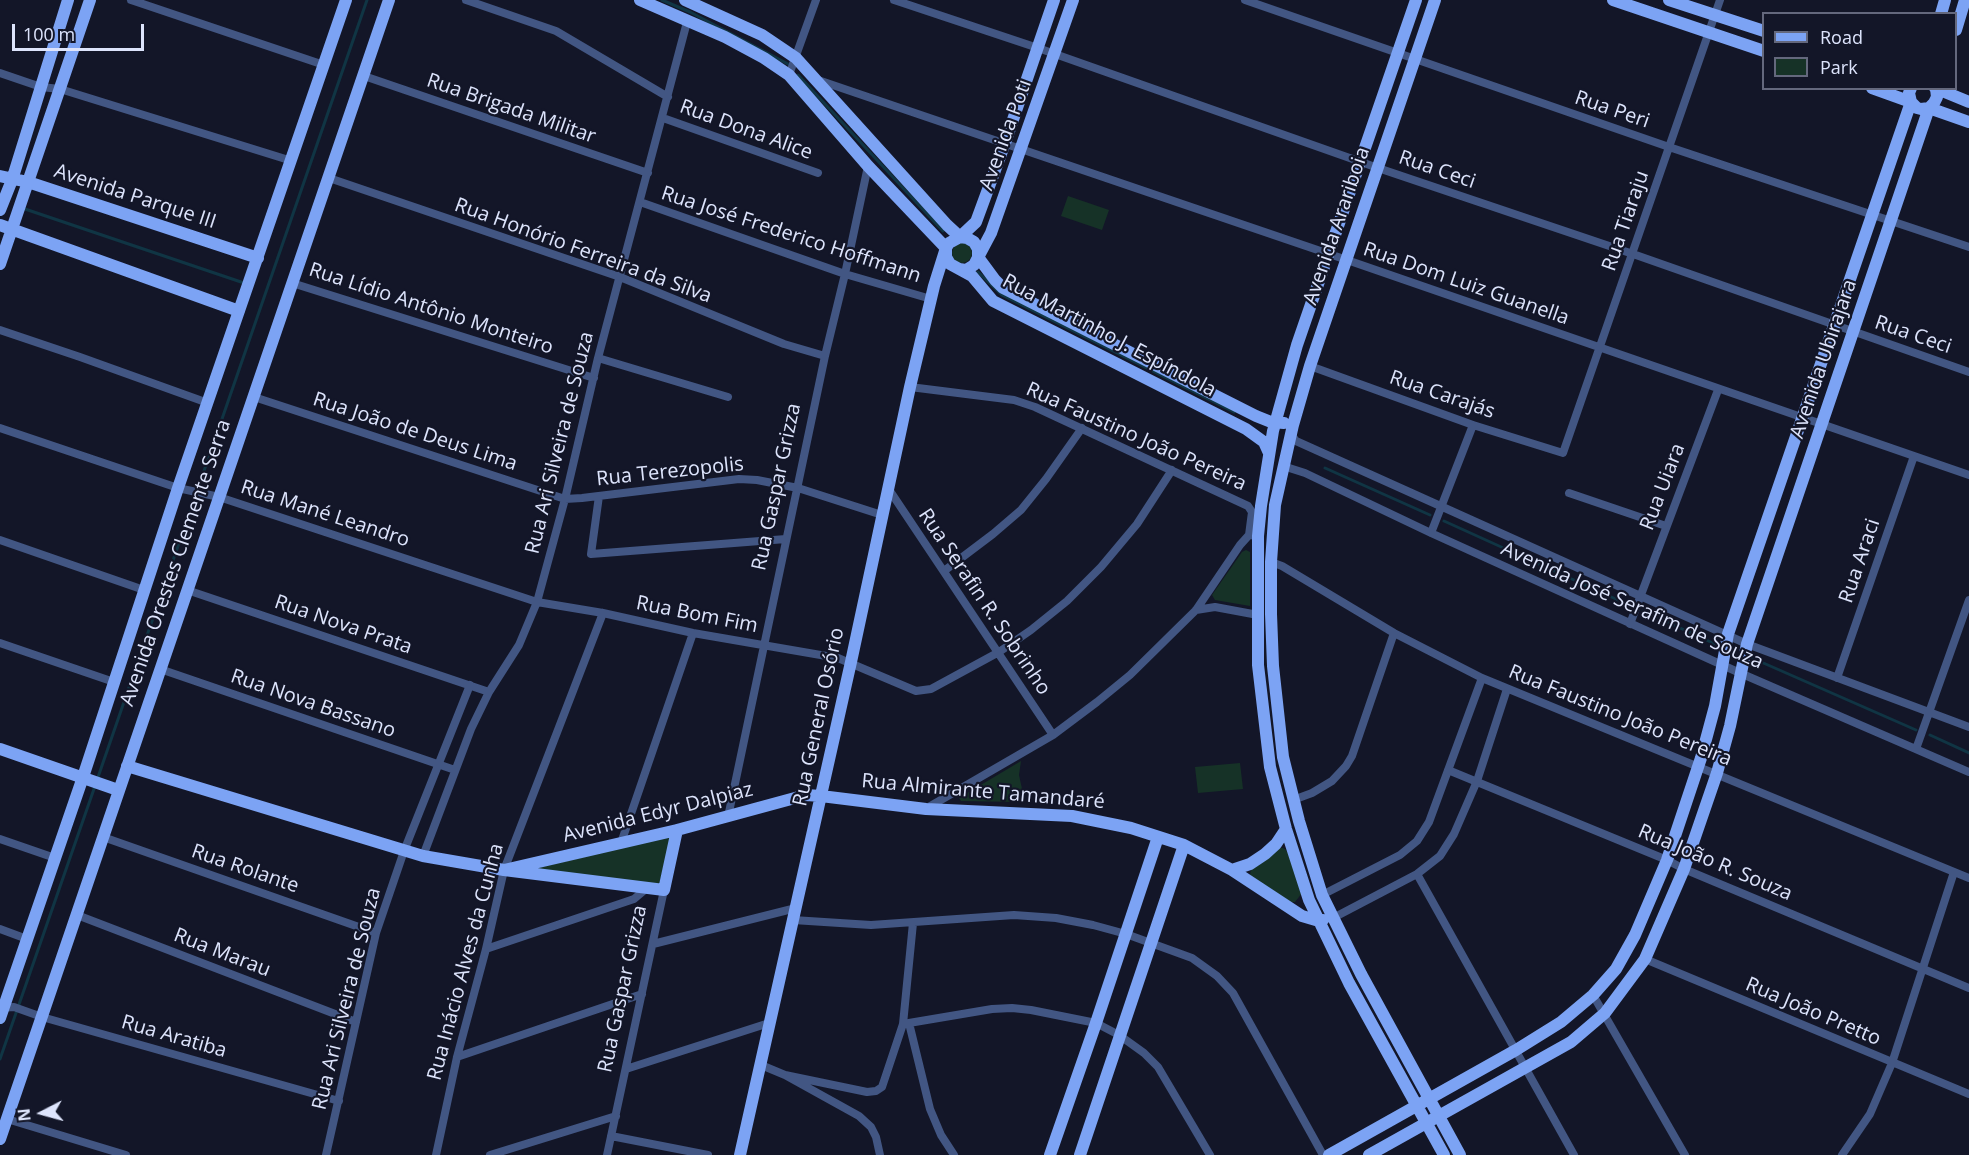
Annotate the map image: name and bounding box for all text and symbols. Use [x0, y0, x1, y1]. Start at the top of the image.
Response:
scale bar [15, 12, 147, 50]
legend [1762, 12, 1957, 90]
text: 100 m [23, 22, 75, 46]
text: Road [1820, 25, 1863, 49]
text: Park [1820, 55, 1858, 79]
street label: Rua Brigada Militar [423, 69, 599, 149]
street label: Avenida Poti [975, 76, 1037, 194]
street label: Rua Peri [1572, 86, 1652, 134]
street label: Rua Dona Alice [676, 95, 816, 165]
street label: Avenida Arariboia [1299, 144, 1375, 308]
street label: Rua Ceci [1396, 146, 1478, 194]
street label: Avenida Parque III [51, 160, 219, 234]
street label: Rua Tiaraju [1598, 168, 1654, 274]
street label: Rua José Frederico Hoffmann [658, 182, 924, 288]
street label: Rua Honório Ferreira da Silva [451, 193, 715, 309]
street label: Rua Dom Luiz Guanella [1360, 237, 1572, 331]
street label: Rua Lídio Antônio Monteiro [306, 258, 556, 360]
street label: Rua Martinho J. Espíndola [998, 269, 1220, 403]
street label: Avenida Ubirajara [1786, 276, 1862, 442]
street label: Rua Ceci [1872, 311, 1954, 359]
street label: Rua Ari Silveira de Souza [521, 329, 599, 557]
street label: Rua Carajás [1386, 366, 1498, 424]
street label: Rua Faustino João Pereira [1022, 378, 1250, 496]
street label: Rua João de Deus Lima [310, 388, 520, 476]
street label: Rua Gaspar Grizza [748, 401, 806, 573]
street label: Avenida Orestes Clemente Serra [116, 417, 236, 709]
street label: Rua Uiara [1636, 440, 1690, 534]
street label: Rua Terezopolis [595, 452, 745, 492]
street label: Rua Mané Leandro [238, 475, 412, 553]
street label: Rua Serafin R. Sobrinho [913, 504, 1055, 700]
street label: Rua Araci [1834, 516, 1886, 606]
street label: Avenida José Serafim de Souza [1497, 537, 1767, 675]
street label: Rua Nova Prata [271, 590, 415, 660]
street label: Rua Bom Fim [634, 591, 760, 639]
street label: Rua General Osório [788, 625, 850, 809]
street label: Rua Faustino João Pereira [1505, 660, 1735, 772]
street label: Rua Nova Bassano [227, 665, 399, 743]
street label: Rua Almirante Tamandaré [860, 769, 1106, 815]
street label: Avenida Edyr Dalpiaz [561, 778, 755, 848]
street label: Rua João R. Souza [1634, 820, 1796, 906]
street label: Rua Rolante [188, 839, 302, 899]
street label: Rua Inácio Alves da Cunha [423, 841, 509, 1083]
street label: Rua Ari Silveira de Souza [308, 885, 386, 1113]
street label: Rua Gaspar Grizza [594, 903, 652, 1075]
street label: Rua Marau [170, 924, 274, 982]
street label: Rua João Pretto [1742, 973, 1884, 1051]
street label: Rua Aratiba [119, 1011, 229, 1063]
north arrow [12, 1083, 72, 1143]
text: N [12, 1107, 36, 1123]

